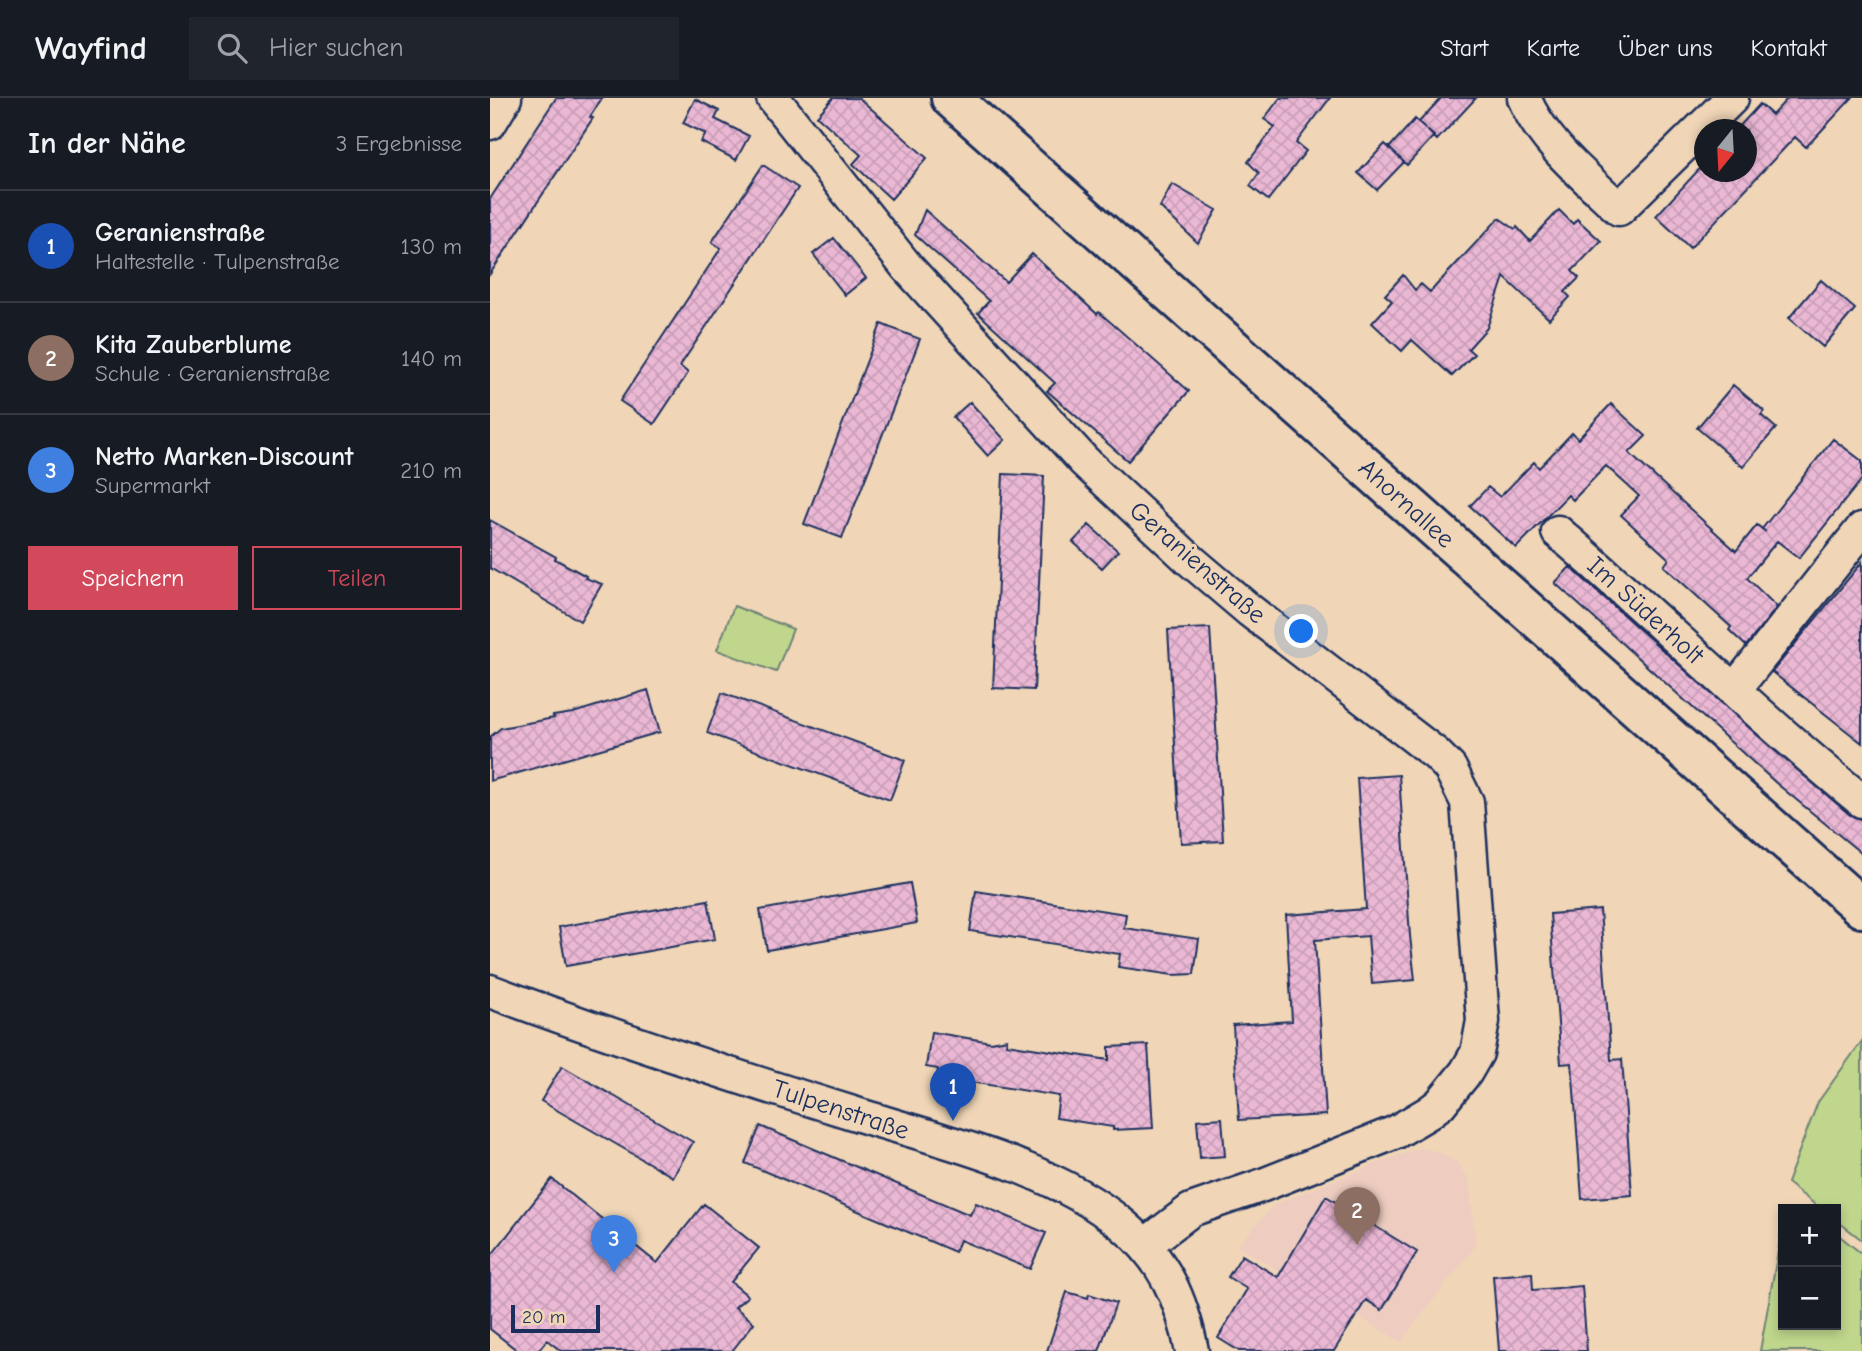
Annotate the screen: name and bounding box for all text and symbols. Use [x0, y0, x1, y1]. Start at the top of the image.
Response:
search box [189, 17, 679, 80]
text: Wayfind [35, 29, 147, 67]
icon: search [213, 29, 251, 67]
text: Hier suchen [269, 33, 404, 63]
text: Start [1440, 34, 1488, 62]
text: Karte [1526, 34, 1580, 62]
text: Über uns [1618, 34, 1713, 62]
text: Kontakt [1751, 34, 1827, 62]
north arrow [1694, 119, 1757, 182]
text: In der Nähe [28, 126, 186, 161]
text: 3 Ergebnisse [336, 130, 462, 157]
text: Geranienstraße [95, 218, 265, 248]
text: 1 [46, 233, 56, 260]
text: 130 m [401, 233, 462, 260]
text: Haltestelle · Tulpenstraße [95, 248, 340, 275]
text: Kita Zauberblume [95, 330, 292, 360]
text: 2 [45, 345, 57, 372]
text: 140 m [401, 345, 462, 372]
text: Schule · Geranienstraße [95, 360, 330, 387]
text: Netto Marken-Discount [95, 442, 354, 472]
street label: Ahornallee [1352, 453, 1460, 554]
text: 3 [45, 457, 57, 484]
text: 210 m [400, 457, 462, 484]
text: Supermarkt [95, 472, 210, 499]
street label: Geranienstraße [1123, 495, 1272, 630]
button: Speichern [28, 546, 238, 610]
button: Teilen [252, 546, 462, 610]
street label: Im Süderholt [1581, 551, 1711, 672]
your location [1284, 614, 1318, 648]
pin: 1 [930, 1063, 976, 1121]
street label: Tulpenstraße [769, 1074, 913, 1146]
pin: 2 [1334, 1187, 1380, 1245]
map controls [1778, 1204, 1841, 1330]
button: + [1778, 1204, 1841, 1267]
pin: 3 [591, 1215, 637, 1273]
button: − [1778, 1267, 1841, 1330]
scale bar [511, 1302, 600, 1334]
text: 20 m [522, 1306, 566, 1328]

